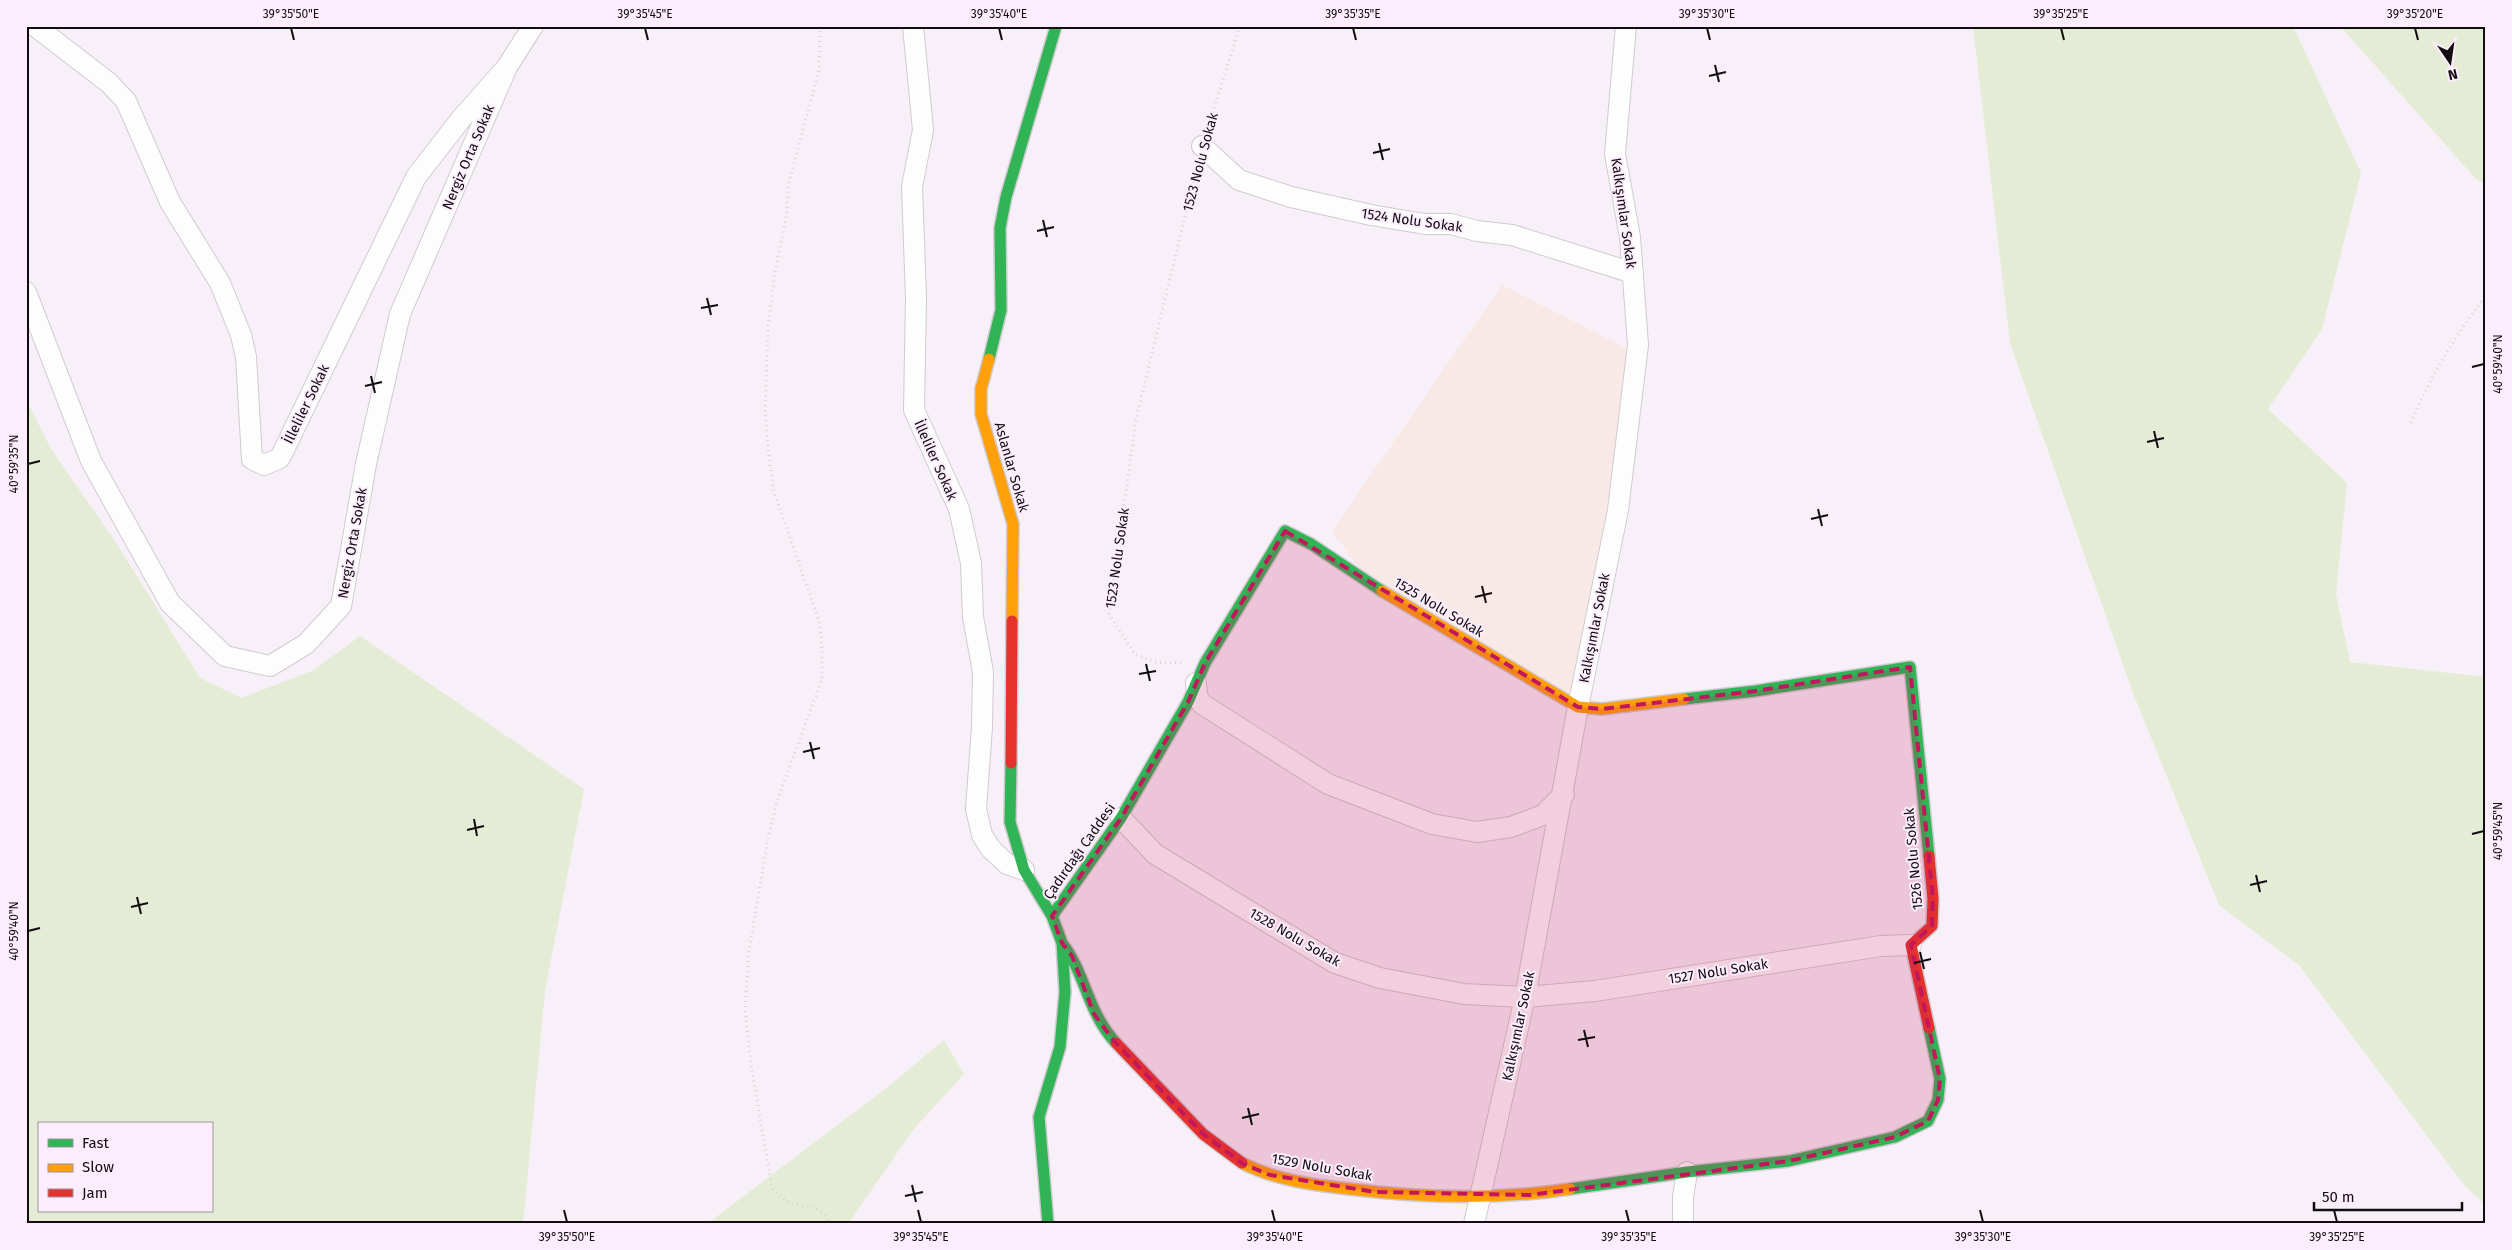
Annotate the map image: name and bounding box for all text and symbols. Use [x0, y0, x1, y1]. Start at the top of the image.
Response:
text: 39°35'50"E [263, 7, 319, 21]
text: 39°35'45"E [617, 7, 673, 21]
text: 39°35'40"E [971, 7, 1027, 21]
text: 39°35'35"E [1325, 7, 1381, 21]
text: 39°35'30"E [1679, 7, 1735, 21]
text: 39°35'25"E [2033, 7, 2089, 21]
text: 39°35'20"E [2387, 7, 2443, 21]
north arrow [2424, 38, 2474, 88]
text: N [2446, 65, 2459, 84]
street label: Nergiz Orta Sokak [439, 101, 499, 212]
street label: 1523 Nolu Sokak [1179, 110, 1222, 213]
street label: Kalkışımlar Sokak [1607, 157, 1640, 270]
street label: 1524 Nolu Sokak [1360, 205, 1464, 236]
text: 40°59'40"N [2491, 334, 2505, 394]
street label: İlleliler Sokak [279, 361, 333, 447]
street label: İlleliler Sokak [910, 417, 962, 504]
street label: Aslanlar Sokak [991, 420, 1033, 515]
text: 40°59'35"N [7, 435, 21, 493]
street label: Nergiz Orta Sokak [334, 485, 371, 600]
street label: 1523 Nolu Sokak [1102, 506, 1133, 610]
street label: Kalkışımlar Sokak [1575, 571, 1614, 685]
street label: 1525 Nolu Sokak [1391, 574, 1487, 641]
street label: Çadırdağı Caddesi [1040, 800, 1119, 903]
text: 40°59'45"N [2491, 802, 2505, 860]
street label: 1526 Nolu Sokak [1901, 806, 1926, 911]
text: 40°59'40"N [7, 901, 21, 961]
street label: 1528 Nolu Sokak [1246, 904, 1344, 971]
street label: 1527 Nolu Sokak [1667, 955, 1770, 988]
street label: Kalkışımlar Sokak [1499, 969, 1539, 1082]
legend [38, 1122, 212, 1212]
text: Fast [82, 1134, 109, 1152]
street label: 1529 Nolu Sokak [1270, 1150, 1374, 1185]
text: Slow [82, 1158, 114, 1176]
scale bar [2314, 1180, 2462, 1212]
text: Jam [82, 1184, 108, 1202]
text: 50 m [2322, 1188, 2355, 1206]
text: 39°35'50"E [539, 1230, 595, 1244]
text: 39°35'45"E [893, 1230, 949, 1244]
text: 39°35'40"E [1247, 1230, 1303, 1244]
text: 39°35'35"E [1601, 1230, 1657, 1244]
text: 39°35'30"E [1955, 1230, 2011, 1244]
text: 39°35'25"E [2309, 1230, 2365, 1244]

